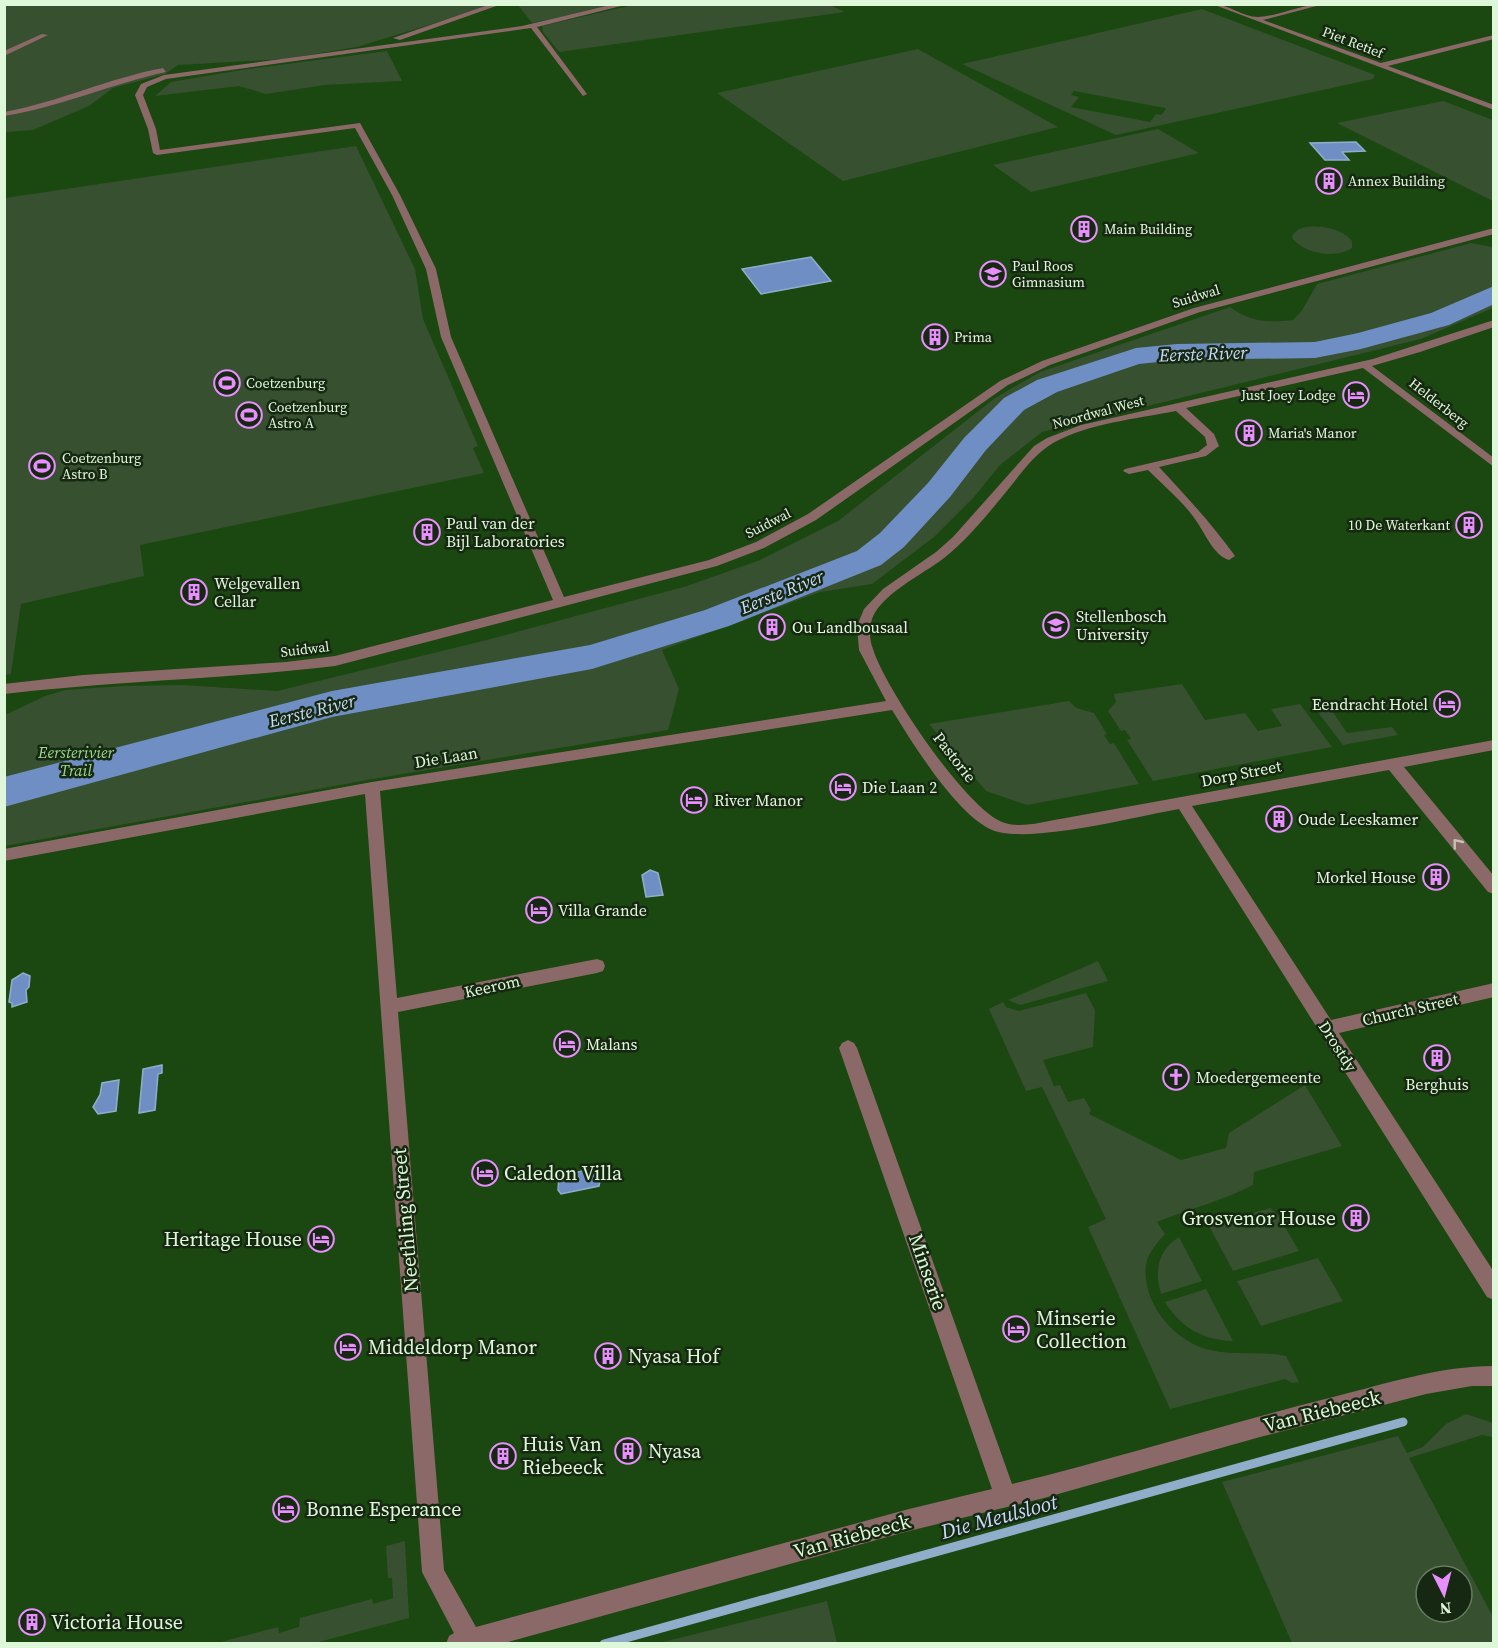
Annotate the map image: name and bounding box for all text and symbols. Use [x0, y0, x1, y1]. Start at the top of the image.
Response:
street label: Piet Retief [1319, 21, 1388, 63]
building icon: Annex Building [1314, 166, 1344, 196]
place label: Annex Building [1348, 171, 1445, 191]
building icon: Main Building [1069, 214, 1099, 244]
place label: Main Building [1104, 219, 1192, 239]
place label: Paul Roos Gimnasium [1012, 256, 1085, 292]
school or university icon: Paul Roos Gimnasium [978, 259, 1008, 289]
street label: Suidwal [1170, 279, 1222, 313]
building icon: Prima [920, 322, 950, 352]
place label: Prima [954, 327, 993, 347]
water label: Eerste River [1157, 339, 1248, 368]
sports icon: Coetzenburg [212, 368, 242, 398]
place label: Coetzenburg [246, 373, 325, 393]
street label: Helderberg [1405, 373, 1473, 433]
hotel icon: Just Joey Lodge [1341, 380, 1371, 410]
place label: Just Joey Lodge [1240, 385, 1336, 405]
street label: Noordwal West [1050, 390, 1146, 434]
place label: Coetzenburg Astro A [268, 397, 347, 433]
sports icon: Coetzenburg Astro A [234, 400, 264, 430]
building icon: Maria's Manor [1234, 418, 1264, 448]
place label: Maria's Manor [1268, 423, 1357, 443]
place label: Coetzenburg Astro B [62, 448, 141, 484]
sports icon: Coetzenburg Astro B [27, 451, 57, 481]
street label: Suidwal [742, 503, 794, 543]
building icon: 10 De Waterkant [1454, 510, 1484, 540]
place label: Paul van der Bijl Laboratories [446, 512, 565, 552]
place label: 10 De Waterkant [1348, 515, 1450, 535]
building icon: Paul van der Bijl Laboratories [412, 517, 442, 547]
water label: Eerste River [735, 563, 828, 620]
place label: Welgevallen Cellar [214, 572, 301, 612]
building icon: Welgevallen Cellar [179, 577, 209, 607]
place label: Stellenbosch University [1076, 605, 1167, 645]
school or university icon: Stellenbosch University [1041, 610, 1071, 640]
building icon: Ou Landbousaal [757, 612, 787, 642]
place label: Ou Landbousaal [792, 616, 908, 638]
street label: Suidwal [279, 636, 331, 662]
water label: Eerste River [265, 687, 359, 734]
hotel icon: Eendracht Hotel [1432, 689, 1462, 719]
place label: Eendracht Hotel [1312, 693, 1428, 715]
street label: Pastorie [928, 727, 982, 787]
park label: Eersterivier Trail [37, 741, 115, 781]
street label: Die Laan [413, 741, 479, 773]
street label: Dorp Street [1199, 754, 1284, 792]
hotel icon: Die Laan 2 [828, 772, 858, 802]
place label: Die Laan 2 [862, 776, 937, 798]
hotel icon: River Manor [679, 785, 709, 815]
place label: River Manor [714, 789, 803, 811]
building icon: Oude Leeskamer [1264, 804, 1294, 834]
place label: Oude Leeskamer [1298, 808, 1418, 830]
one-way arrow [1453, 839, 1464, 850]
building icon: Morkel House [1421, 862, 1451, 892]
place label: Morkel House [1316, 866, 1416, 888]
hotel icon: Villa Grande [524, 895, 554, 925]
place label: Villa Grande [558, 899, 647, 921]
street label: Keerom [462, 969, 522, 1003]
street label: Church Street [1360, 987, 1461, 1031]
street label: Drostdy [1314, 1017, 1363, 1076]
hotel icon: Malans [552, 1029, 582, 1059]
place label: Malans [586, 1033, 638, 1055]
building icon: Berghuis [1422, 1043, 1452, 1073]
church icon: Moedergemeente [1161, 1062, 1191, 1092]
place label: Moedergemeente [1196, 1066, 1321, 1088]
place label: Berghuis [1405, 1073, 1469, 1095]
street label: Neethling Street [385, 1146, 425, 1293]
hotel icon: Caledon Villa [470, 1158, 500, 1188]
place label: Caledon Villa [504, 1159, 623, 1187]
building icon: Grosvenor House [1341, 1203, 1371, 1233]
place label: Grosvenor House [1182, 1204, 1336, 1232]
hotel icon: Heritage House [306, 1224, 336, 1254]
place label: Heritage House [164, 1225, 302, 1253]
street label: Minserie [902, 1230, 954, 1314]
place label: Minserie Collection [1036, 1304, 1127, 1355]
hotel icon: Minserie Collection [1001, 1314, 1031, 1344]
hotel icon: Middeldorp Manor [333, 1332, 363, 1362]
place label: Middeldorp Manor [368, 1333, 538, 1361]
building icon: Nyasa Hof [593, 1341, 623, 1371]
place label: Nyasa Hof [628, 1342, 721, 1370]
street label: Van Riebeeck [1260, 1383, 1384, 1439]
place label: Huis Van Riebeeck [522, 1430, 603, 1481]
building icon: Nyasa [613, 1436, 643, 1466]
place label: Nyasa [648, 1437, 702, 1465]
building icon: Huis Van Riebeeck [488, 1441, 518, 1471]
water label: Die Meulsloot [936, 1487, 1062, 1546]
hotel icon: Bonne Esperance [271, 1494, 301, 1524]
place label: Bonne Esperance [306, 1495, 461, 1523]
street label: Van Riebeeck [790, 1507, 914, 1565]
north arrow [1414, 1564, 1474, 1624]
text: N [1438, 1597, 1453, 1621]
building icon: Victoria House [17, 1607, 47, 1637]
place label: Victoria House [51, 1608, 183, 1636]

